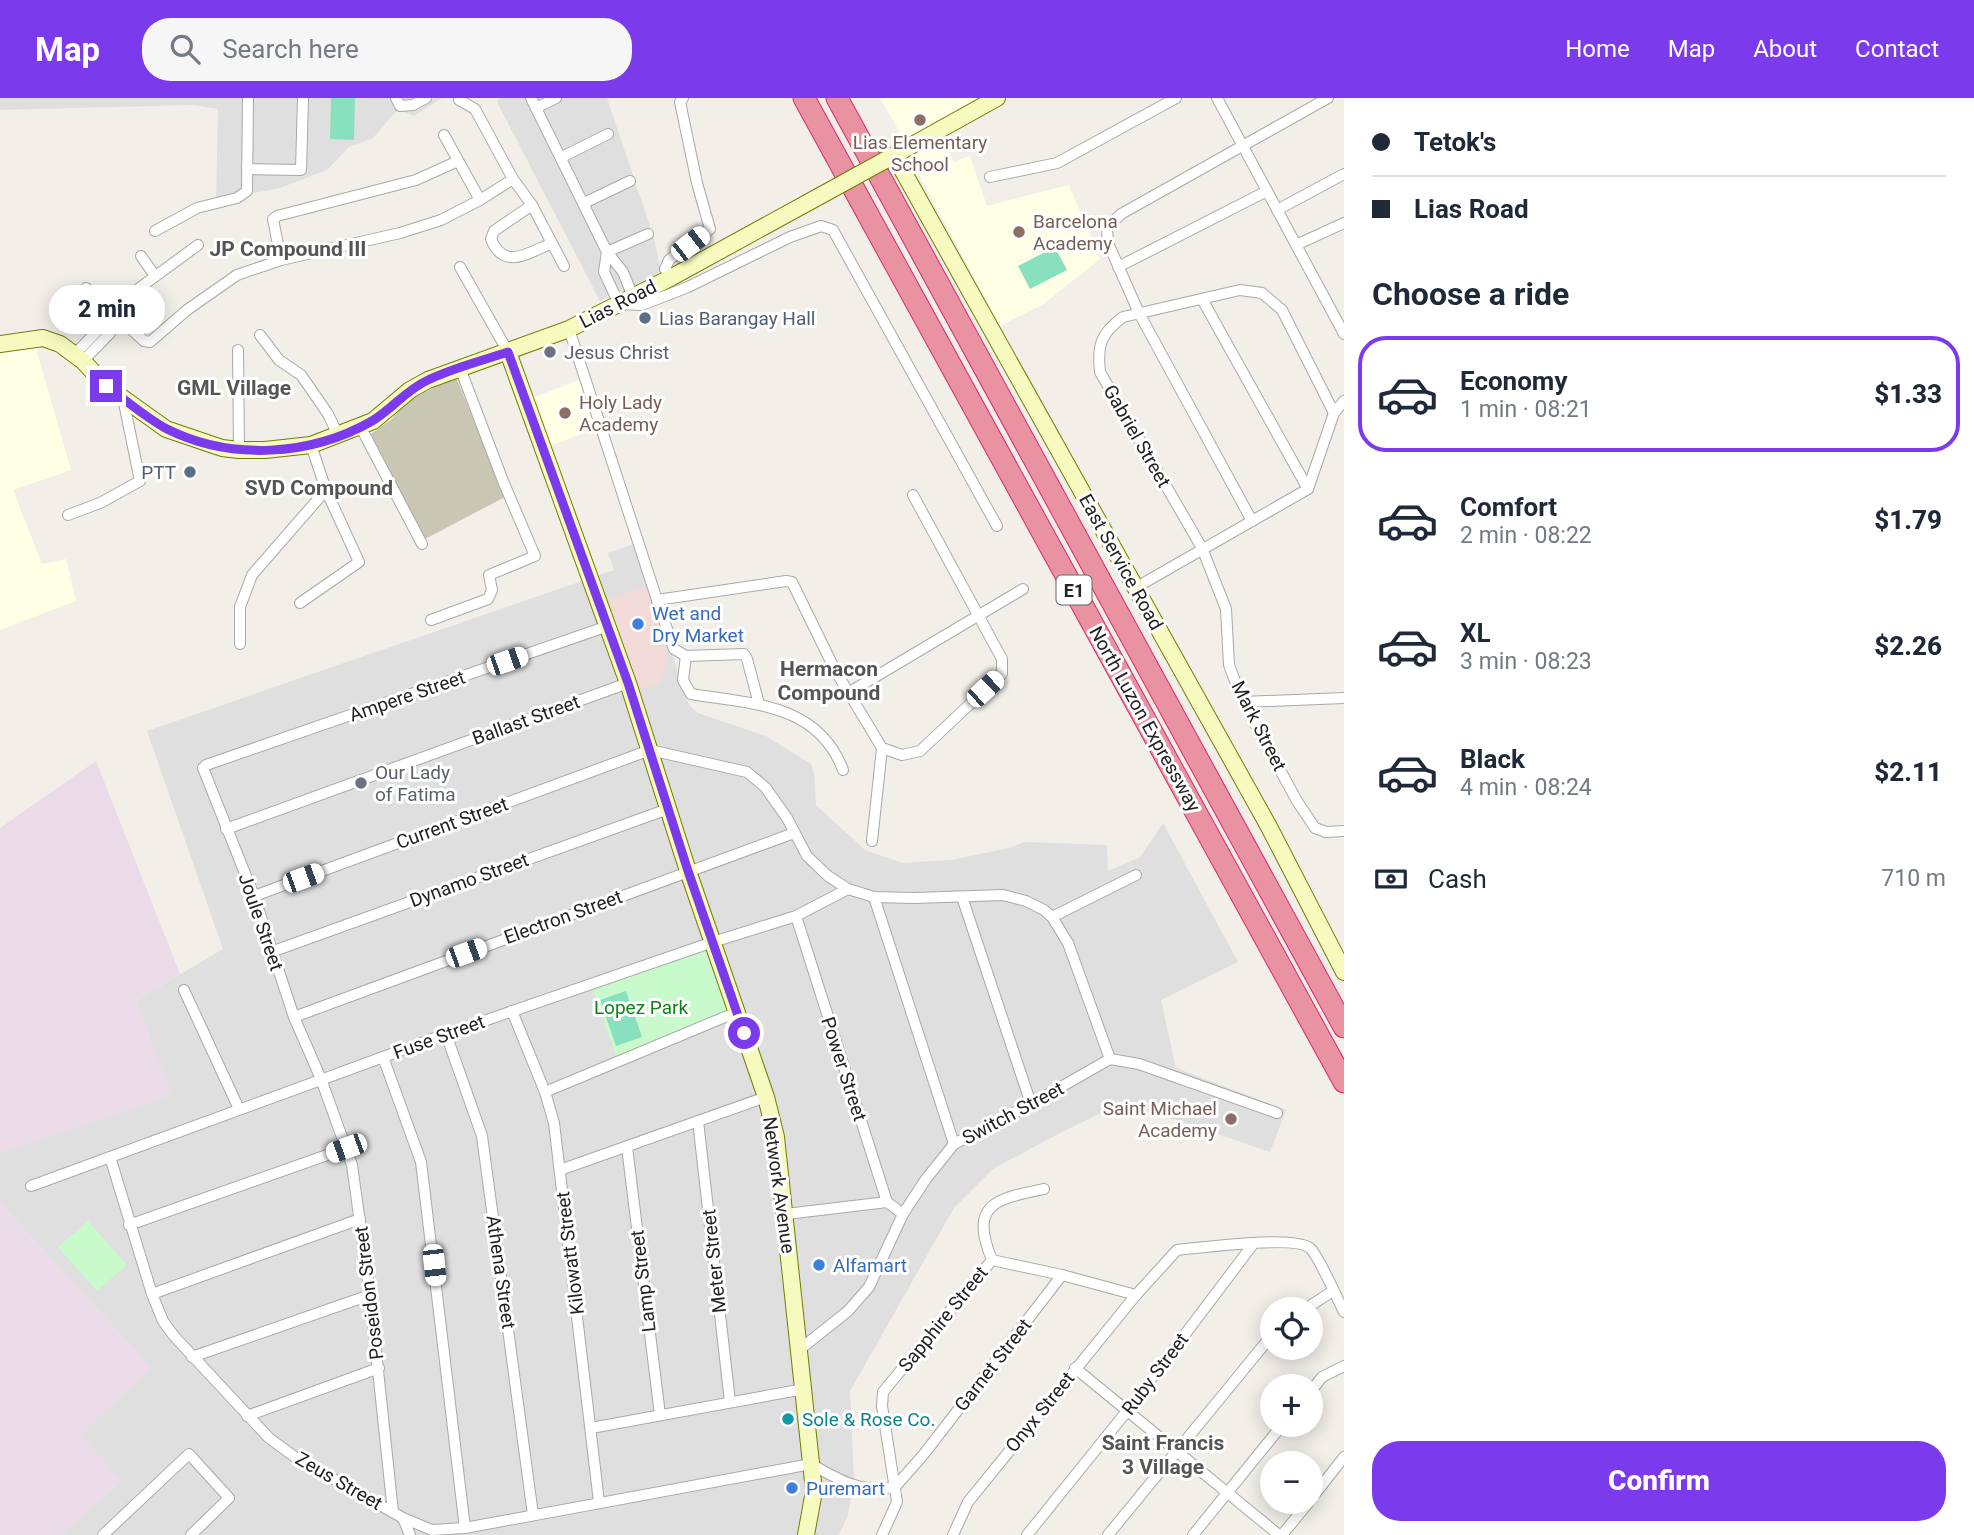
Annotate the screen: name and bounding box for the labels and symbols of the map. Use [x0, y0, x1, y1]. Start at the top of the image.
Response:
marker: Lias Elementary School [912, 112, 928, 128]
place label: Lias Elementary School [853, 131, 987, 176]
place label: Barcelona Academy [1033, 210, 1118, 255]
car [667, 223, 714, 265]
marker: Barcelona Academy [1011, 224, 1027, 240]
district label: JP Compound III [210, 237, 366, 261]
street label: Lias Road [576, 275, 660, 333]
callout: 2 min [48, 285, 164, 334]
place label: Lias Barangay Hall [659, 307, 815, 330]
marker: Lias Barangay Hall [637, 310, 653, 326]
place label: Jesus Christ [564, 341, 669, 364]
marker: Jesus Christ [542, 344, 558, 360]
route end [90, 370, 122, 402]
district label: GML Village [177, 376, 291, 400]
street label: Gabriel Street [1098, 381, 1176, 491]
place label: Holy Lady Academy [579, 391, 662, 436]
marker: Holy Lady Academy [557, 405, 573, 421]
place label: PTT [141, 461, 176, 484]
marker: PTT [182, 464, 198, 480]
district label: SVD Compound [245, 476, 393, 500]
street label: East Service Road [1074, 490, 1168, 634]
road number: E1 [1056, 576, 1092, 604]
place label: Wet and Dry Market [652, 602, 744, 647]
marker: Wet and Dry Market [630, 616, 646, 632]
street label: North Luzon Expressway [1084, 622, 1206, 816]
car [484, 644, 531, 678]
district label: Hermacon Compound [778, 657, 880, 705]
street label: Ampere Street [346, 665, 468, 727]
car [963, 667, 1008, 711]
street label: Mark Street [1227, 677, 1291, 775]
street label: Ballast Street [469, 690, 583, 750]
place label: Our Lady of Fatima [375, 761, 456, 806]
marker: Our Lady of Fatima [353, 775, 369, 791]
street label: Current Street [393, 792, 511, 854]
street label: Dynamo Street [407, 848, 531, 912]
car [280, 861, 327, 895]
street label: Joule Street [234, 870, 288, 974]
street label: Electron Street [501, 885, 625, 949]
car [443, 936, 490, 970]
park label: Lopez Park [594, 996, 688, 1019]
street label: Fuse Street [390, 1010, 488, 1064]
street label: Power Street [816, 1014, 872, 1124]
route start [728, 1017, 760, 1049]
street label: Switch Street [958, 1077, 1068, 1149]
place label: Saint Michael Academy [1103, 1097, 1217, 1142]
marker: Saint Michael Academy [1223, 1111, 1239, 1127]
street label: Network Avenue [758, 1115, 800, 1255]
car [323, 1131, 370, 1165]
street label: Kilowatt Street [551, 1190, 589, 1316]
street label: Meter Street [697, 1208, 731, 1314]
street label: Athena Street [482, 1214, 520, 1330]
street label: Poseidon Street [349, 1225, 389, 1361]
street label: Lamp Street [625, 1229, 661, 1333]
car [422, 1243, 447, 1287]
place label: Alfamart [833, 1254, 907, 1277]
marker: Alfamart [811, 1257, 827, 1273]
street label: Sapphire Street [893, 1262, 993, 1376]
street label: Garnet Street [950, 1314, 1036, 1416]
street label: Ruby Street [1117, 1329, 1193, 1419]
street label: Onyx Street [1001, 1367, 1079, 1457]
place label: Sole & Rose Co. [802, 1408, 935, 1431]
marker: Sole & Rose Co. [780, 1411, 796, 1427]
district label: Saint Francis 3 Village [1102, 1431, 1225, 1479]
street label: Zeus Street [292, 1447, 386, 1515]
place label: Puremart [806, 1477, 885, 1500]
marker: Puremart [784, 1480, 800, 1496]

